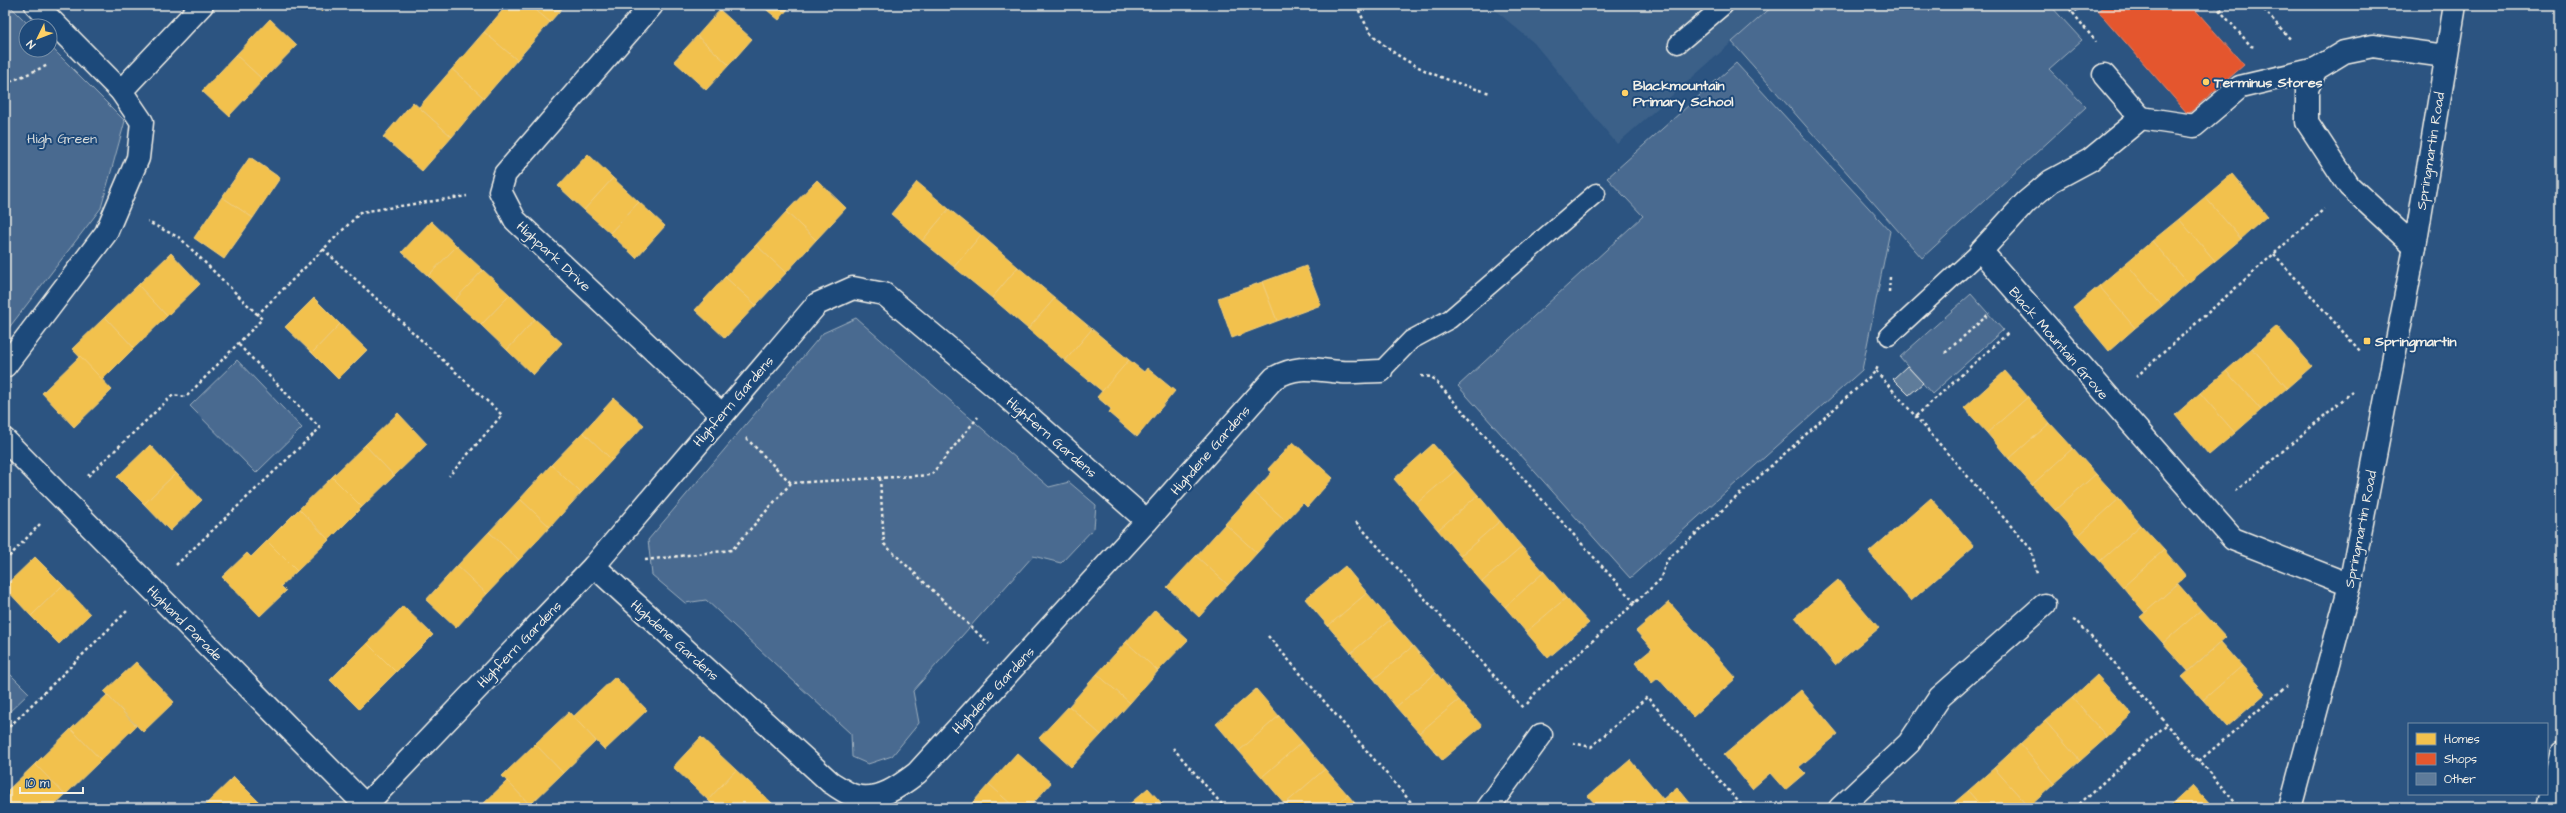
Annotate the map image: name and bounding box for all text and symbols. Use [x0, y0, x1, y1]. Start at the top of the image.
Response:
north arrow [18, 18, 58, 58]
text: N [23, 37, 39, 52]
place label: Terminus Stores [2213, 73, 2323, 93]
place label: Blackmountain Primary School [1633, 76, 1734, 112]
marker: Terminus Stores [2201, 77, 2211, 87]
marker: Blackmountain Primary School [1620, 88, 1630, 98]
street label: Springmartin Road [2412, 91, 2450, 212]
park label: High Green [27, 129, 97, 149]
street label: Highpark Drive [512, 217, 595, 297]
street label: Black Mountain Grove [2004, 283, 2113, 405]
place label: Springmartin [2374, 332, 2456, 353]
marker: Springmartin [2362, 336, 2372, 346]
street label: Highfern Gardens [689, 352, 779, 451]
street label: Highfern Gardens [1002, 393, 1101, 483]
street label: Highdene Gardens [1166, 401, 1255, 500]
street label: Springmartin Road [2340, 469, 2382, 590]
street label: Highland Parade [142, 581, 227, 666]
street label: Highdene Gardens [626, 596, 723, 686]
street label: Highfern Gardens [473, 597, 567, 693]
street label: Highdene Gardens [948, 643, 1040, 739]
legend [2408, 723, 2548, 795]
text: Homes [2444, 731, 2480, 748]
text: Shops [2444, 751, 2477, 768]
scale bar [20, 769, 83, 795]
text: Other [2444, 771, 2476, 788]
text: 10 m [26, 775, 50, 792]

